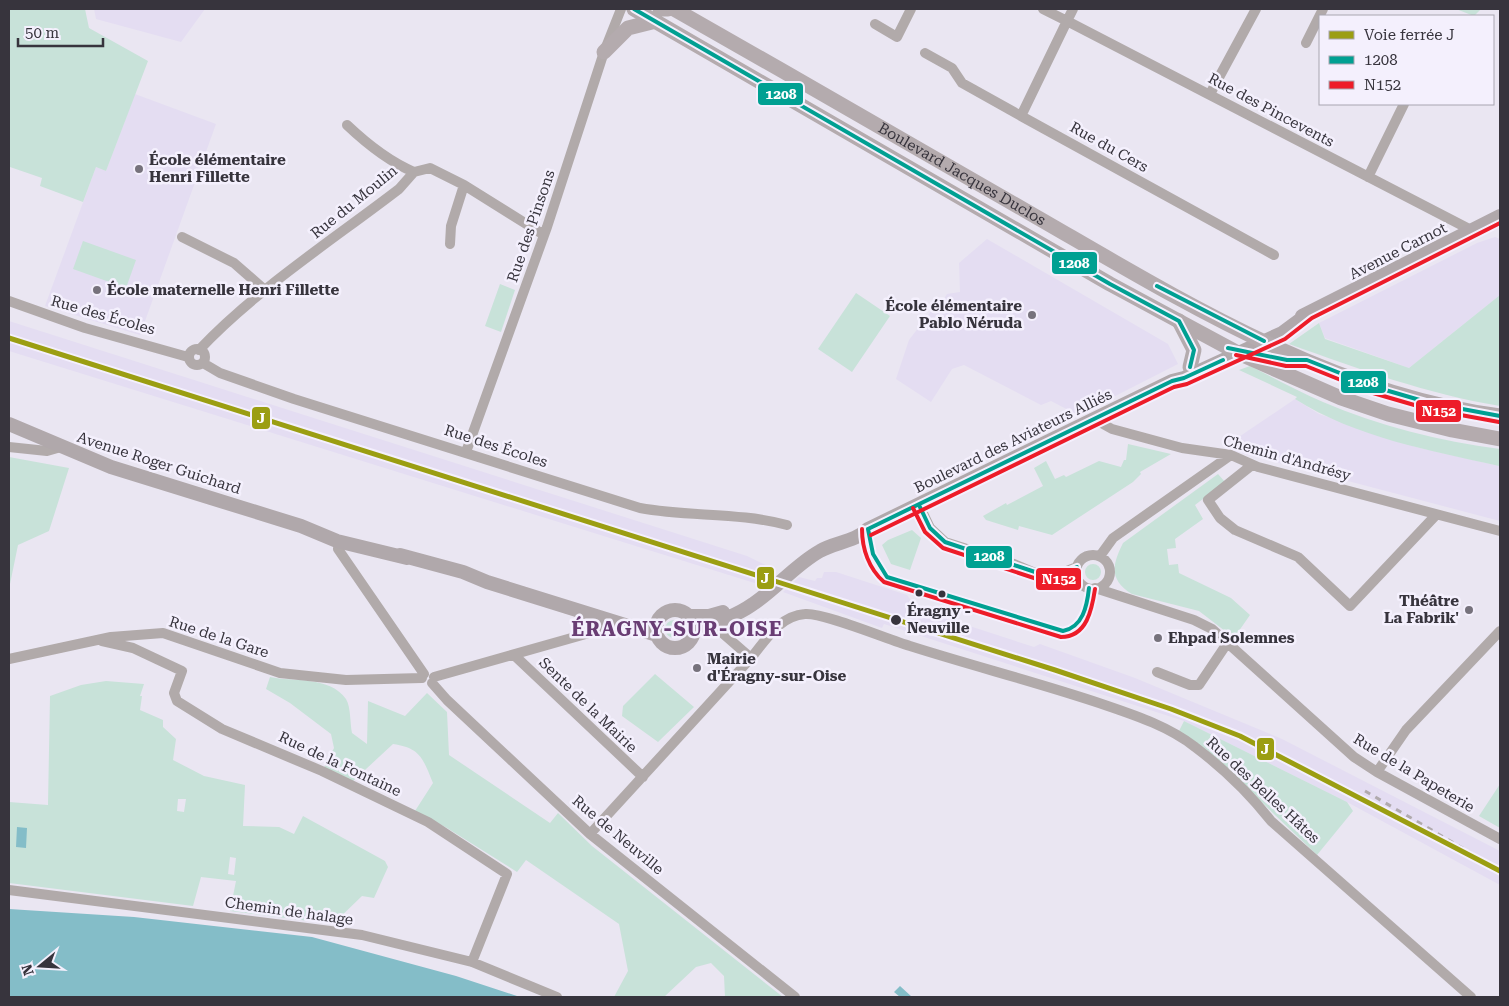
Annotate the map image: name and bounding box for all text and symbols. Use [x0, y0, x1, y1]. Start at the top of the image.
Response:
scale bar [18, 15, 102, 47]
legend [1319, 15, 1494, 105]
text: 50 m [25, 24, 60, 42]
text: Voie ferrée J [1364, 26, 1455, 44]
text: 1208 [1364, 51, 1398, 69]
street label: Rue des Pincevents [1205, 69, 1337, 151]
text: N152 [1364, 76, 1401, 94]
line badge: 1208 [757, 82, 804, 106]
text: 1208 [765, 86, 797, 102]
street label: Rue du Cers [1067, 118, 1151, 176]
street label: Boulevard Jacques Duclos [875, 119, 1049, 229]
place label: École élémentaire Henri Fillette [149, 150, 286, 186]
street label: Rue du Moulin [307, 161, 401, 242]
marker: École élémentaire Henri Fillette [133, 163, 145, 175]
street label: Rue des Pinsons [503, 168, 559, 284]
street label: Avenue Carnot [1346, 218, 1450, 283]
line badge: 1208 [1051, 251, 1098, 275]
text: 1208 [1058, 255, 1090, 271]
place label: École maternelle Henri Fillette [107, 280, 340, 299]
marker: École maternelle Henri Fillette [91, 284, 103, 296]
street label: Rue des Écoles [49, 292, 157, 338]
place label: École élémentaire Pablo Néruda [885, 296, 1022, 332]
marker: École élémentaire Pablo Néruda [1026, 309, 1038, 321]
line badge: 1208 [1340, 370, 1387, 394]
text: 1208 [1347, 374, 1379, 390]
street label: Boulevard des Aviateurs Alliés [911, 385, 1115, 497]
line badge: N152 [1415, 399, 1462, 423]
text: N152 [1422, 403, 1456, 419]
line badge: J [251, 406, 271, 430]
text: J [257, 410, 266, 426]
street label: Rue des Écoles [442, 421, 550, 471]
street label: Avenue Roger Guichard [75, 428, 244, 498]
street label: Chemin d'Andrésy [1221, 431, 1353, 485]
line badge: 1208 [965, 545, 1013, 569]
text: 1208 [973, 548, 1005, 564]
line badge: J [756, 566, 775, 590]
line badge: N152 [1035, 567, 1082, 591]
text: J [761, 570, 770, 586]
text: N152 [1042, 571, 1076, 587]
unlabelled marker [914, 588, 924, 598]
unlabelled marker [937, 589, 947, 599]
place label: Théâtre La Fabrik' [1384, 592, 1459, 627]
place label: Éragny - Neuville [907, 601, 971, 637]
marker: Théâtre La Fabrik' [1463, 604, 1475, 616]
street label: Rue de la Gare [167, 612, 271, 662]
marker: Éragny - Neuville [889, 613, 903, 627]
district label: ÉRAGNY-SUR-OISE [571, 616, 783, 641]
place label: Ehpad Solemnes [1168, 629, 1295, 647]
marker: Ehpad Solemnes [1152, 632, 1164, 644]
place label: Mairie d'Éragny-sur-Oise [707, 650, 846, 685]
street label: Sente de la Mairie [535, 654, 641, 756]
marker: Mairie d'Éragny-sur-Oise [691, 662, 703, 674]
street label: Rue de la Fontaine [276, 728, 404, 800]
street label: Rue de la Papeterie [1350, 730, 1478, 816]
street label: Rue des Belles Hâtes [1203, 733, 1323, 847]
line badge: J [1256, 737, 1275, 761]
text: J [1261, 741, 1270, 757]
street label: Rue de Neuville [569, 792, 667, 878]
street label: Chemin de halage [224, 893, 354, 929]
north arrow [15, 941, 65, 991]
text: N [18, 962, 37, 978]

